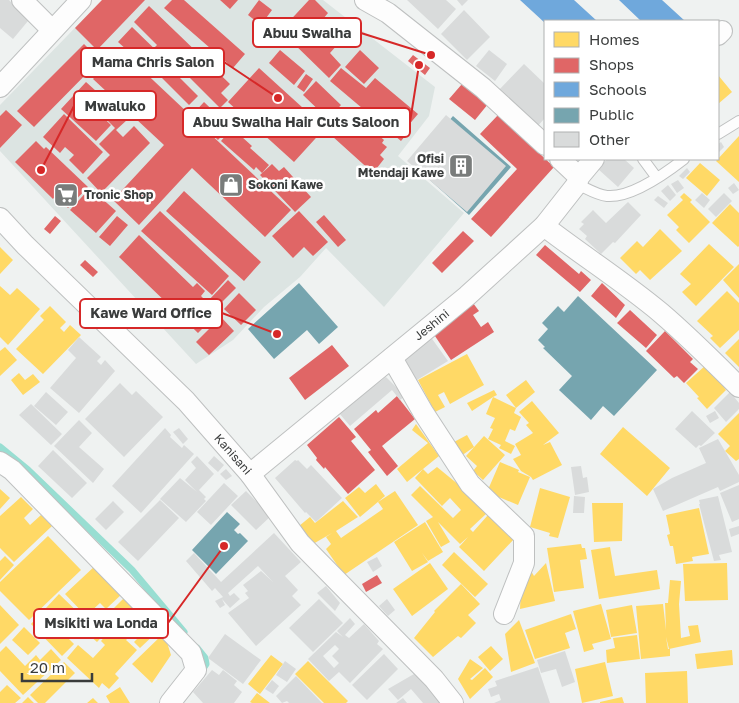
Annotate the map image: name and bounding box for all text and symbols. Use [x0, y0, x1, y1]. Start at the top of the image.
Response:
callout: Abuu Swalha [253, 18, 361, 47]
legend [544, 20, 719, 160]
text: Abuu Swalha [263, 24, 351, 41]
text: Homes [589, 30, 639, 48]
callout: Mama Chris Salon [81, 48, 224, 77]
text: Mama Chris Salon [92, 53, 214, 70]
text: Shops [589, 55, 634, 73]
text: Schools [589, 80, 647, 98]
callout: Mwaluko [74, 91, 156, 120]
text: Mwaluko [84, 97, 146, 114]
text: Public [589, 105, 634, 123]
callout: Abuu Swalha Hair Cuts Saloon [183, 108, 410, 137]
text: Abuu Swalha Hair Cuts Saloon [193, 113, 399, 130]
text: Other [589, 130, 630, 148]
place label: Ofisi Mtendaji Kawe [358, 151, 444, 180]
building icon: Ofisi Mtendaji Kawe [448, 153, 474, 179]
shop icon: Sokoni Kawe [218, 172, 244, 198]
place label: Sokoni Kawe [248, 177, 323, 192]
supermarket icon: Tronic Shop [53, 182, 79, 208]
place label: Tronic Shop [84, 187, 154, 202]
callout: Kawe Ward Office [80, 299, 222, 328]
text: Kawe Ward Office [90, 304, 212, 321]
street label: Jeshini [411, 306, 452, 343]
street label: Kanisani [211, 431, 255, 478]
callout: Msikiti wa Londa [34, 609, 168, 638]
text: Msikiti wa Londa [44, 614, 158, 631]
scale bar [22, 650, 92, 682]
text: 20 m [30, 658, 65, 676]

